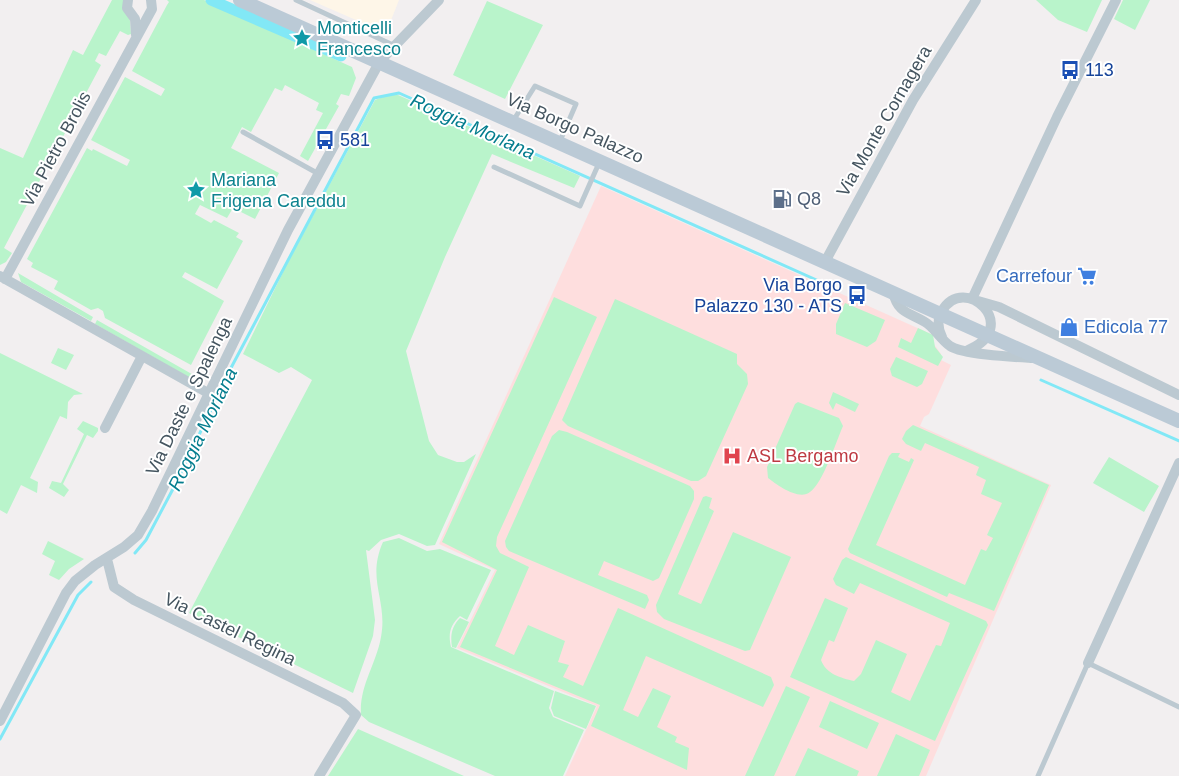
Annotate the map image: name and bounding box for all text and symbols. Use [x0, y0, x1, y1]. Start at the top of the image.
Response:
place label: Monticelli Francesco [317, 18, 401, 59]
place icon: Monticelli Francesco [291, 27, 313, 49]
street label: Via Monte Cornagera [833, 41, 936, 200]
bus stop icon: 113 [1059, 59, 1081, 81]
place label: 113 [1085, 60, 1114, 80]
street label: Via Pietro Brolis [17, 88, 95, 210]
street label: Via Borgo Palazzo [503, 89, 647, 167]
water label: Roggia Morlana [407, 90, 538, 163]
bus stop icon: 581 [314, 129, 336, 151]
place label: 581 [340, 130, 370, 150]
place label: Mariana Frigena Careddu [211, 170, 346, 211]
place icon: Mariana Frigena Careddu [185, 179, 207, 201]
fuel station icon: Q8 [771, 188, 793, 210]
place label: Q8 [797, 189, 821, 209]
supermarket icon: Carrefour [1076, 265, 1098, 287]
place label: Carrefour [996, 266, 1072, 286]
place label: Via Borgo Palazzo 130 - ATS [694, 275, 842, 316]
bus stop icon: Via Borgo Palazzo 130 - ATS [846, 284, 868, 306]
street label: Via Daste e Spalenga [142, 313, 237, 478]
shop icon: Edicola 77 [1058, 316, 1080, 338]
place label: Edicola 77 [1084, 317, 1168, 337]
water label: Roggia Morlana [164, 364, 241, 494]
hospital icon: ASL Bergamo [721, 445, 743, 467]
place label: ASL Bergamo [747, 446, 858, 466]
street label: Via Castel Regina [161, 589, 300, 670]

